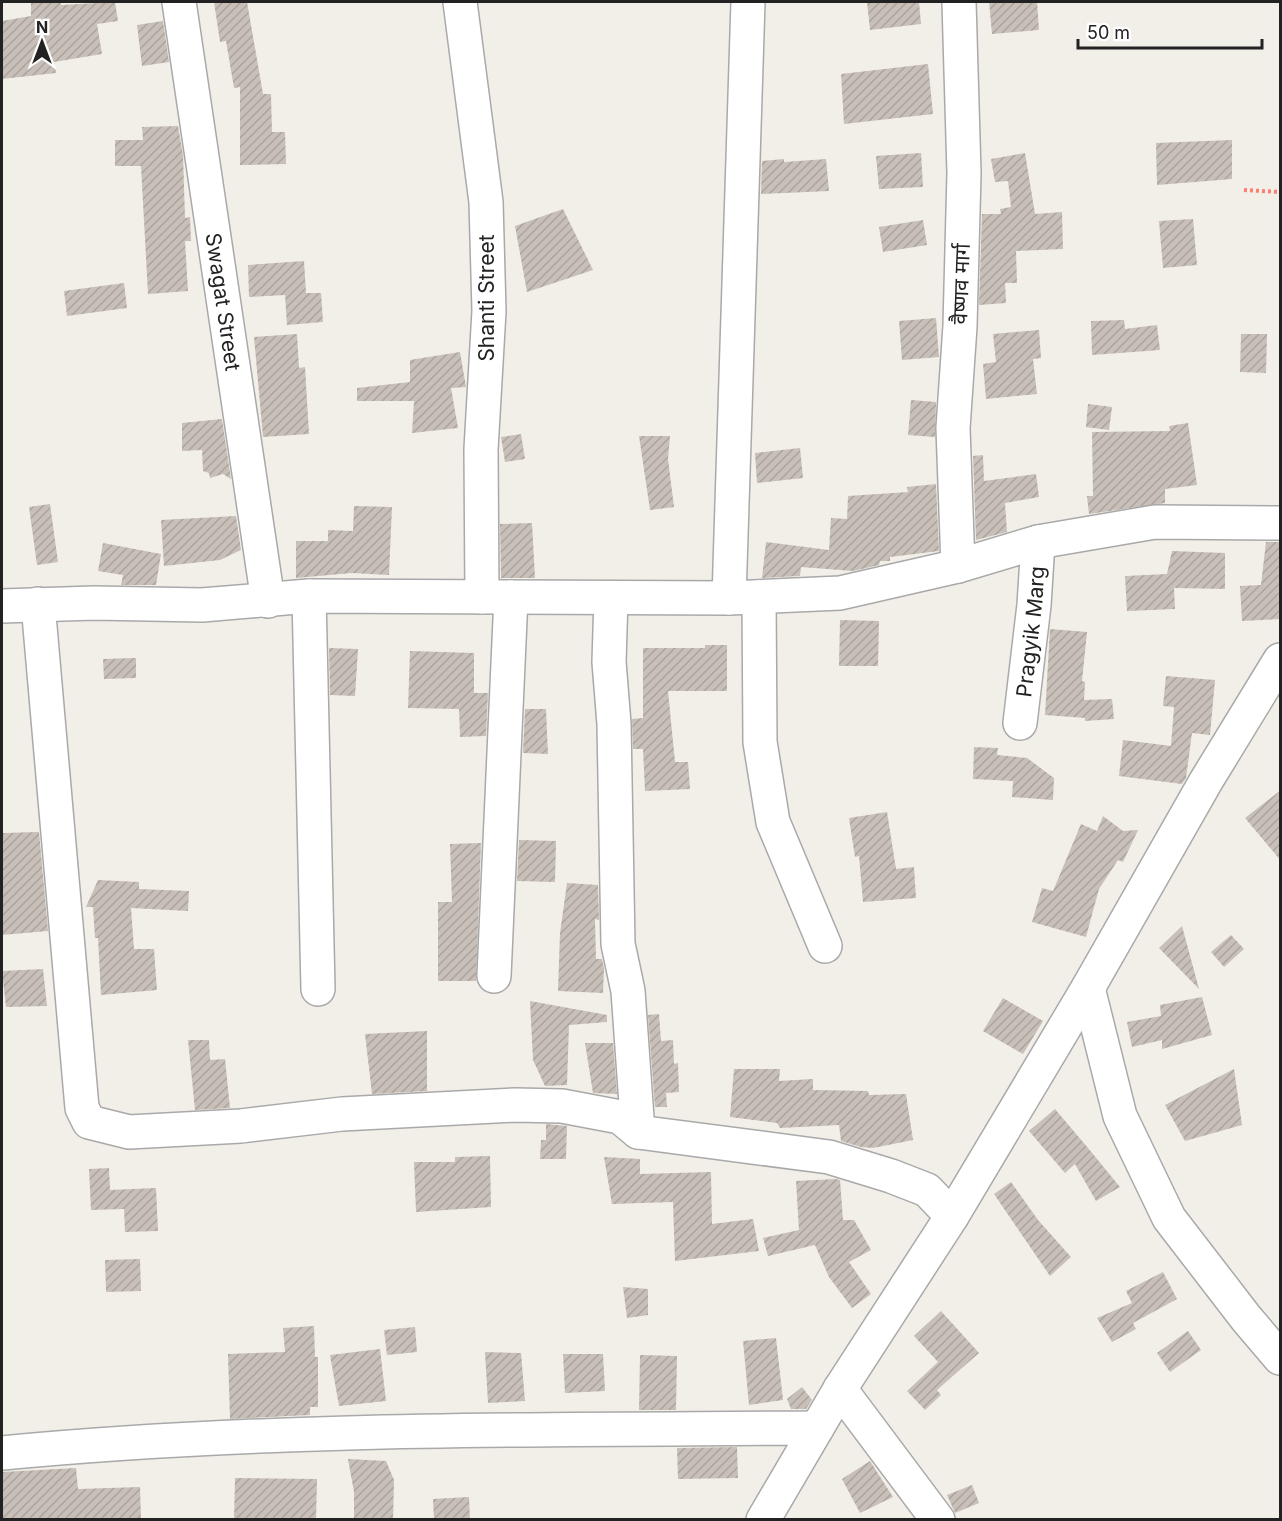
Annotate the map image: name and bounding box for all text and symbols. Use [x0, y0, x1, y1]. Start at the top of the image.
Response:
north arrow [12, 12, 72, 72]
scale bar [1078, 12, 1262, 50]
text: N [36, 17, 48, 37]
text: 50 m [1087, 22, 1130, 43]
street label: Swagat Street [201, 231, 246, 373]
street label: Shanti Street [474, 234, 499, 362]
street label: वैष्णव मार्ग [947, 242, 975, 325]
street label: Pragyik Marg [1011, 565, 1049, 698]

